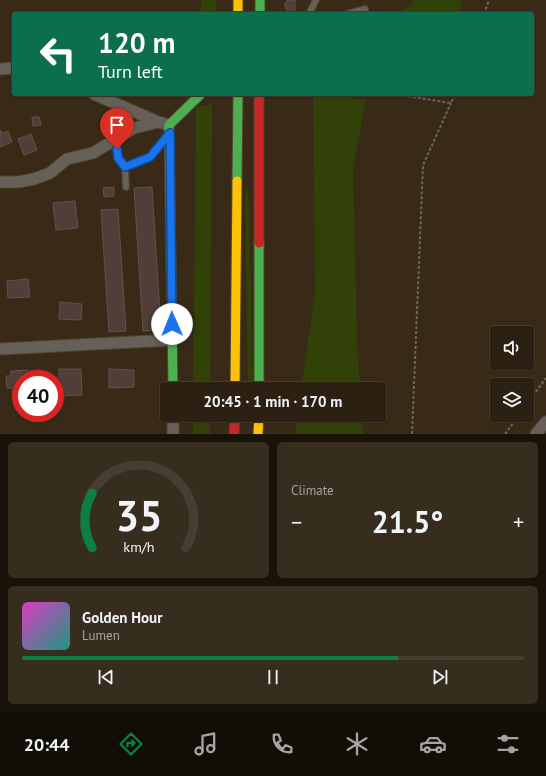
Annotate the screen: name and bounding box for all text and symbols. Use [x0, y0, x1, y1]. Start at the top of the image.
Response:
text: 120 m [98, 24, 175, 61]
icon: left [32, 28, 84, 80]
text: Turn left [98, 60, 163, 83]
pin [100, 108, 134, 149]
icon: arrive [106, 114, 128, 136]
position arrow [151, 303, 193, 345]
map controls [490, 326, 534, 422]
button: sound [490, 326, 534, 370]
speed limit sign: 40 [12, 370, 64, 422]
button: layers [490, 378, 534, 422]
text: 20:45 · 1 min · 170 m [204, 392, 342, 411]
text: Climate [291, 482, 334, 499]
text: 35 [115, 489, 162, 542]
text: 21.5° [372, 502, 443, 541]
text: − [291, 508, 302, 536]
text: + [513, 508, 524, 536]
text: km/h [123, 537, 154, 556]
text: Golden Hour [82, 608, 162, 627]
text: Lumen [82, 627, 120, 644]
icon: previous [95, 666, 117, 688]
icon: pause [262, 666, 284, 688]
icon: next [429, 666, 451, 688]
icon: directions [117, 730, 145, 758]
icon: music [192, 730, 220, 758]
icon: phone [268, 730, 296, 758]
icon: climate [343, 730, 371, 758]
icon: car [419, 730, 447, 758]
icon: filters [494, 730, 522, 758]
text: 20:44 [24, 733, 69, 756]

